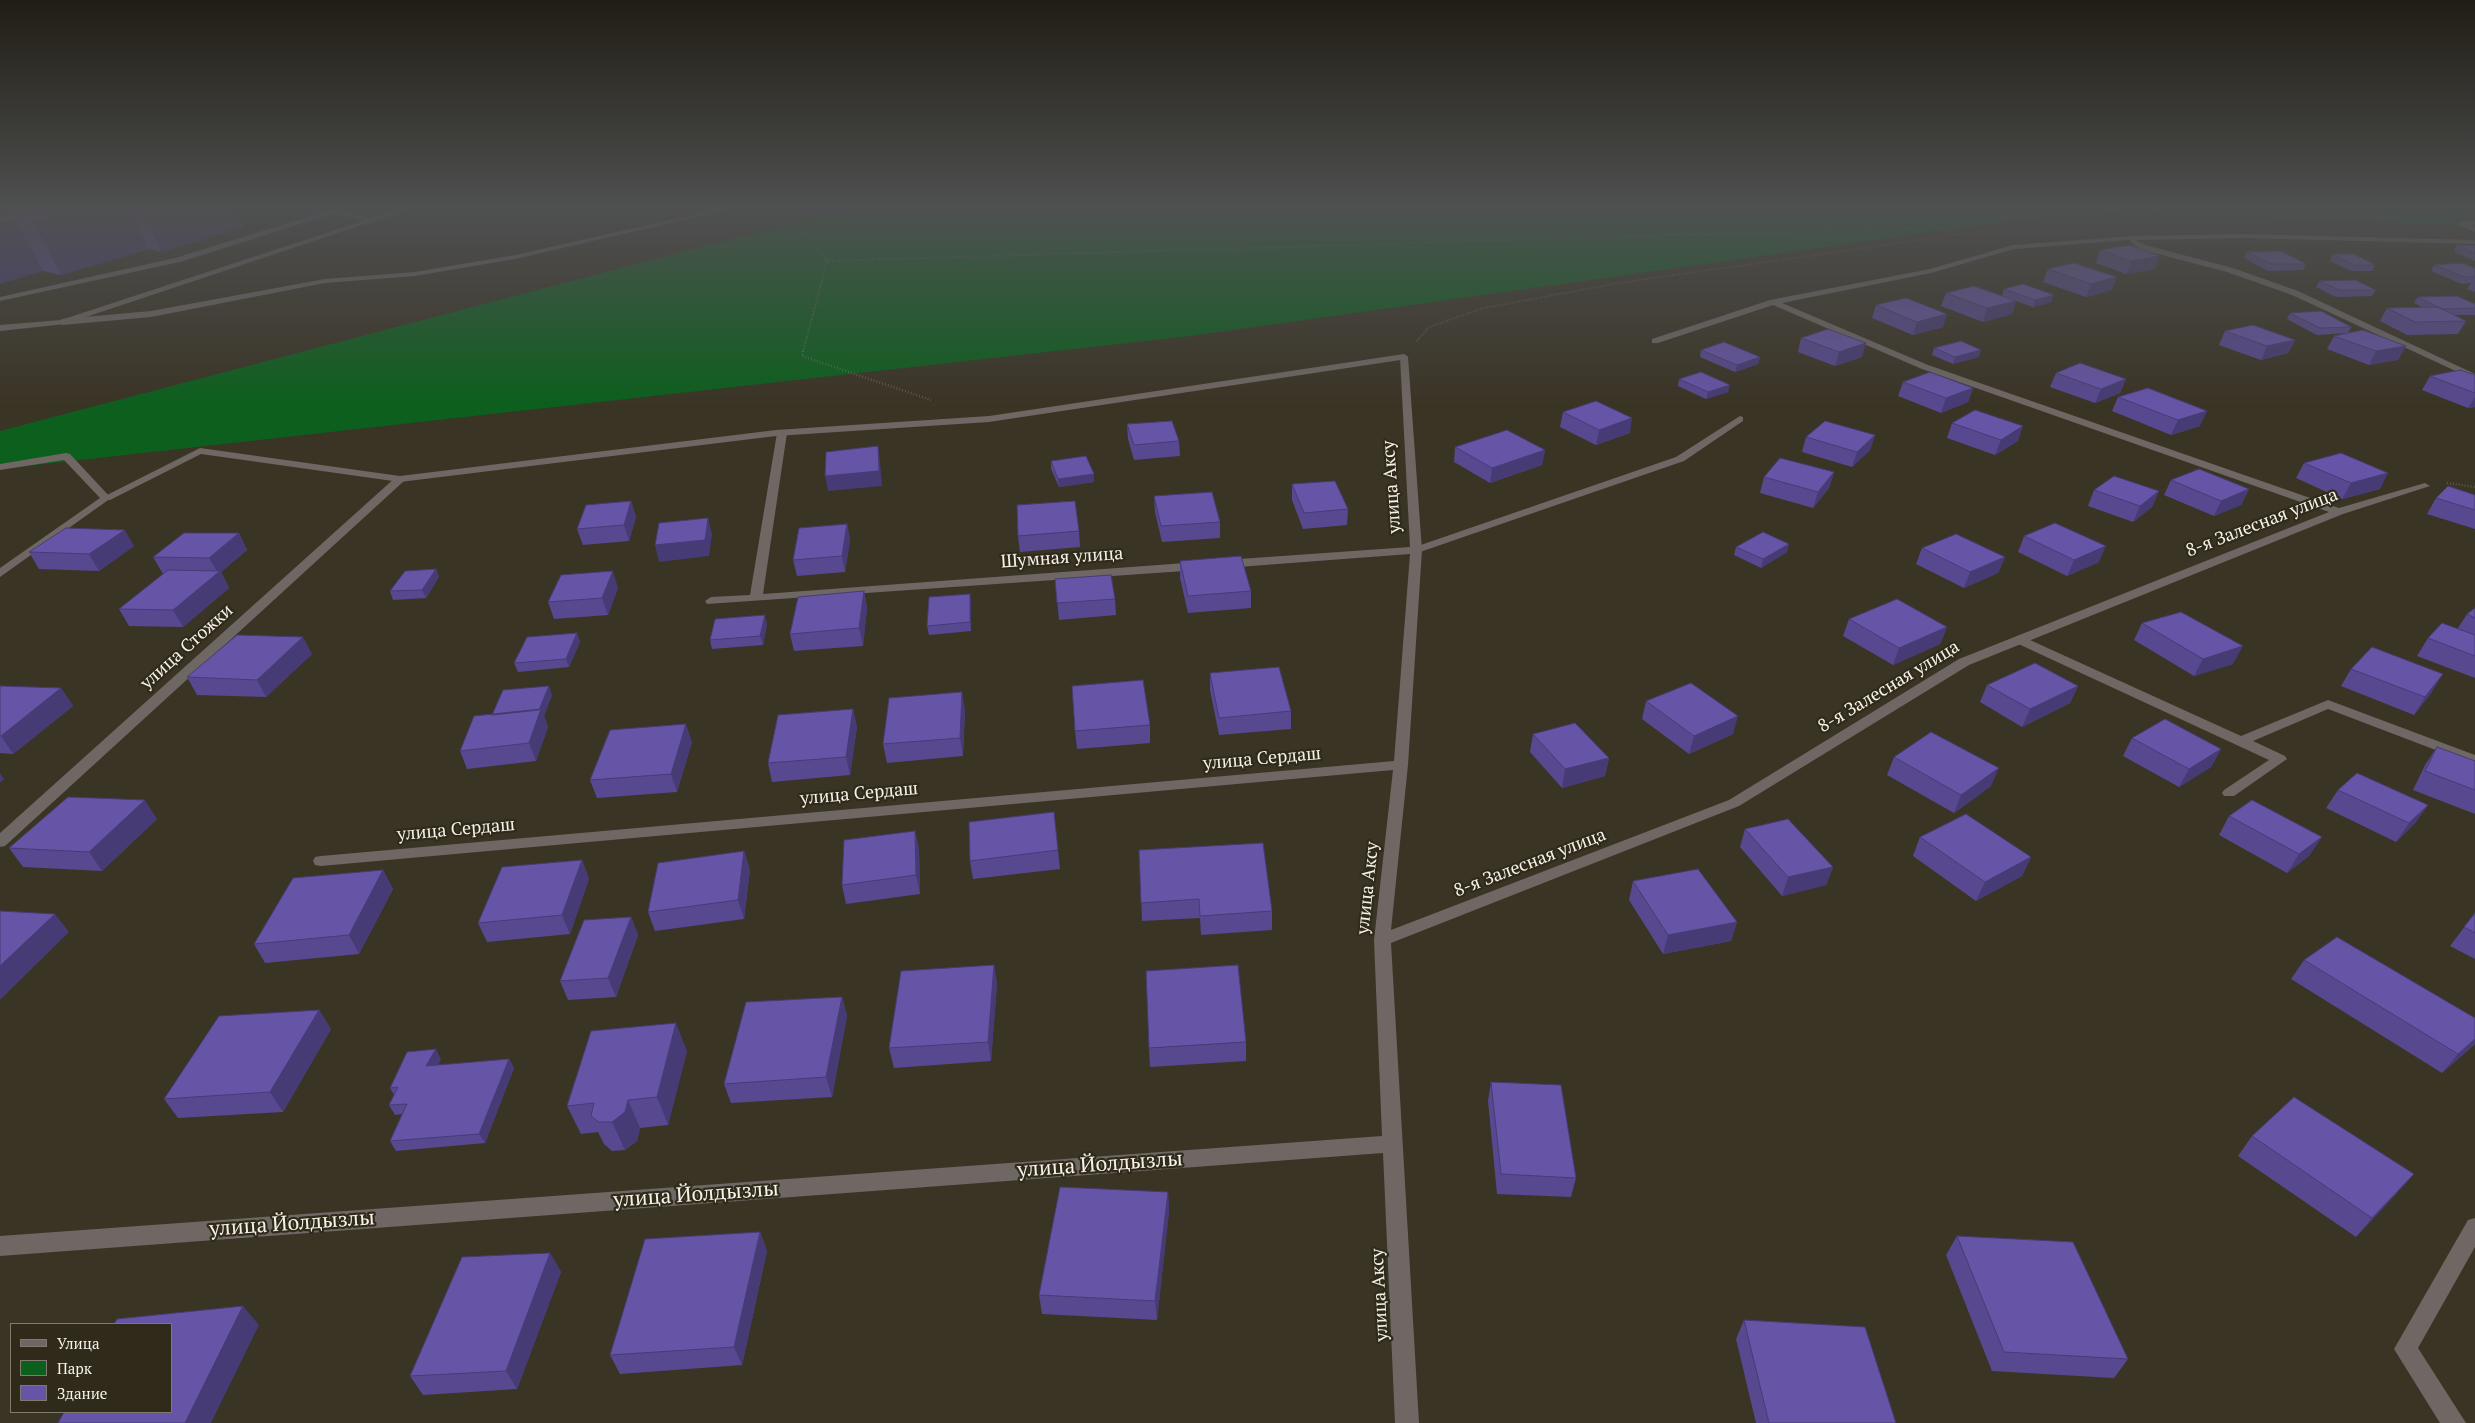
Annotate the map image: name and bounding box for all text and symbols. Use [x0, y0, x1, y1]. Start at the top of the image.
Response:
street label: улица Аксу [1378, 440, 1406, 534]
street label: 8-я Залесная улица [2183, 484, 2341, 562]
street label: Шумная улица [1000, 543, 1124, 573]
street label: улица Стожки [136, 600, 238, 694]
street label: 8-я Залесная улица [1814, 636, 1964, 738]
street label: улица Сердаш [1202, 743, 1322, 775]
street label: улица Сердаш [799, 778, 919, 810]
street label: улица Сердаш [396, 814, 516, 846]
street label: 8-я Залесная улица [1451, 824, 1609, 902]
street label: улица Аксу [1352, 840, 1384, 936]
street label: улица Йолдызлы [1016, 1147, 1184, 1183]
street label: улица Йолдызлы [612, 1177, 780, 1213]
street label: улица Йолдызлы [208, 1206, 376, 1242]
street label: улица Аксу [1367, 1248, 1393, 1342]
legend [10, 1323, 172, 1413]
text: Улица [57, 1333, 100, 1353]
text: Парк [57, 1358, 92, 1378]
text: Здание [57, 1383, 107, 1403]

